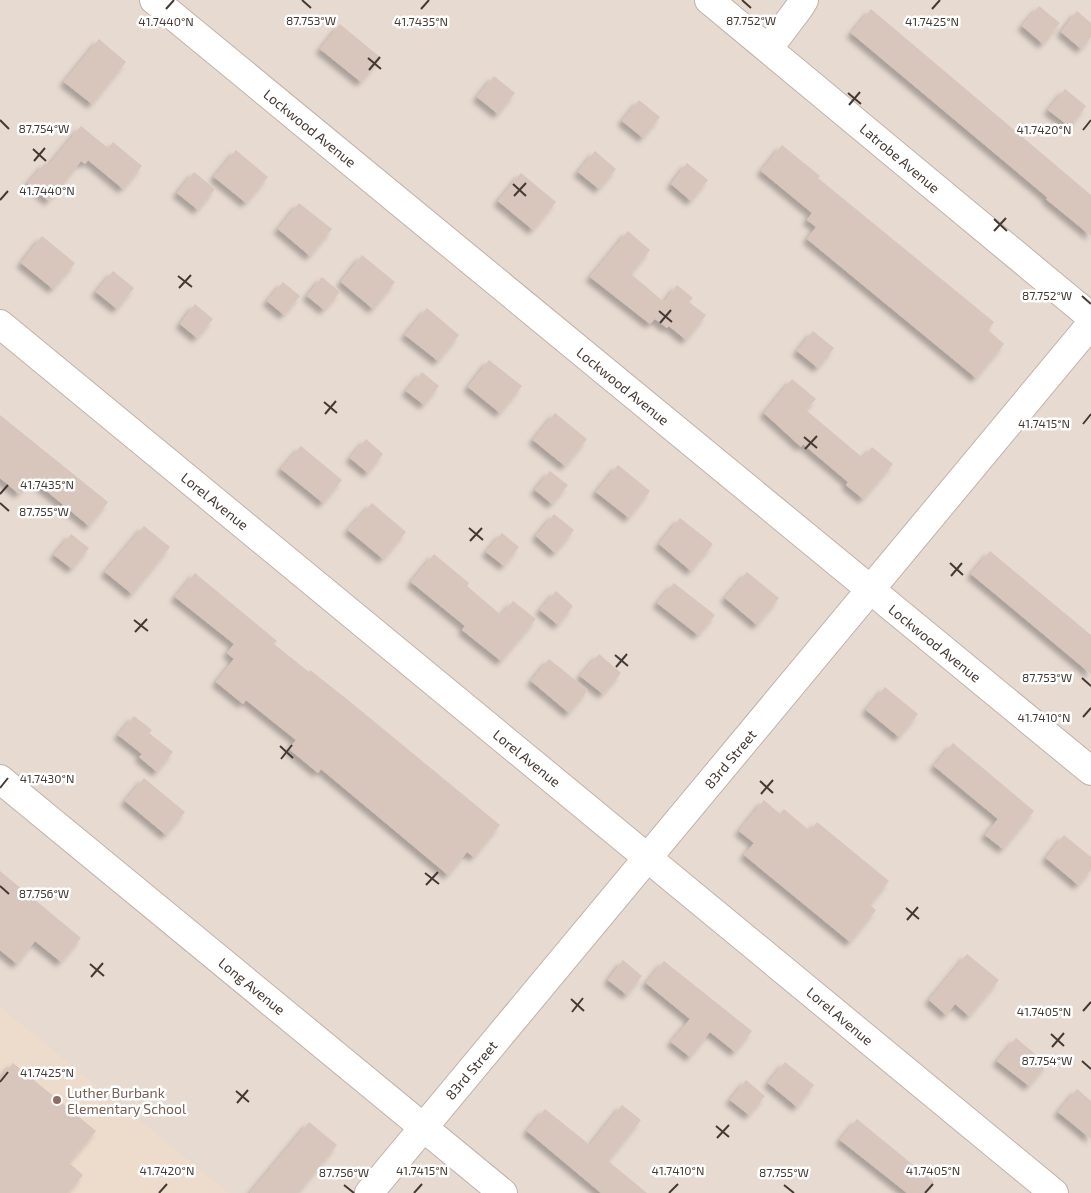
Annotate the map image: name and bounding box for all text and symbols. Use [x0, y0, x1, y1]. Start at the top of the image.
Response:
text: 87.753°W [286, 13, 336, 27]
text: 87.752°W [726, 13, 776, 27]
text: 41.7440°N [138, 14, 194, 28]
text: 41.7435°N [394, 14, 448, 28]
text: 41.7425°N [905, 14, 959, 28]
street label: Lockwood Avenue [260, 85, 360, 171]
street label: Latrobe Avenue [857, 120, 943, 196]
text: 87.754°W [19, 121, 69, 135]
text: 41.7420°N [1017, 122, 1071, 136]
text: 41.7440°N [19, 183, 75, 197]
text: 87.752°W [1022, 288, 1072, 302]
street label: Lockwood Avenue [573, 343, 673, 429]
text: 41.7415°N [1018, 416, 1070, 430]
street label: Lorel Avenue [178, 469, 252, 533]
text: 41.7435°N [20, 477, 74, 491]
text: 87.755°W [19, 504, 69, 518]
street label: Lockwood Avenue [885, 600, 985, 686]
text: 87.753°W [1022, 670, 1072, 684]
text: 41.7410°N [1018, 710, 1070, 724]
street label: Lorel Avenue [490, 726, 564, 790]
street label: 83rd Street [700, 726, 760, 792]
text: 41.7430°N [20, 771, 74, 785]
text: 87.756°W [19, 886, 69, 900]
street label: Long Avenue [215, 954, 289, 1018]
street label: Lorel Avenue [803, 983, 877, 1049]
text: 41.7405°N [1017, 1004, 1071, 1018]
street label: 83rd Street [441, 1037, 501, 1103]
text: 87.754°W [1022, 1053, 1072, 1067]
text: 41.7425°N [20, 1065, 74, 1079]
place label: Luther Burbank Elementary School [67, 1084, 187, 1117]
marker: Luther Burbank Elementary School [51, 1094, 63, 1106]
text: 41.7420°N [140, 1163, 194, 1177]
text: 41.7415°N [396, 1163, 448, 1177]
text: 41.7410°N [652, 1163, 704, 1177]
text: 41.7405°N [906, 1163, 960, 1177]
text: 87.756°W [319, 1165, 369, 1179]
text: 87.755°W [759, 1165, 809, 1179]

